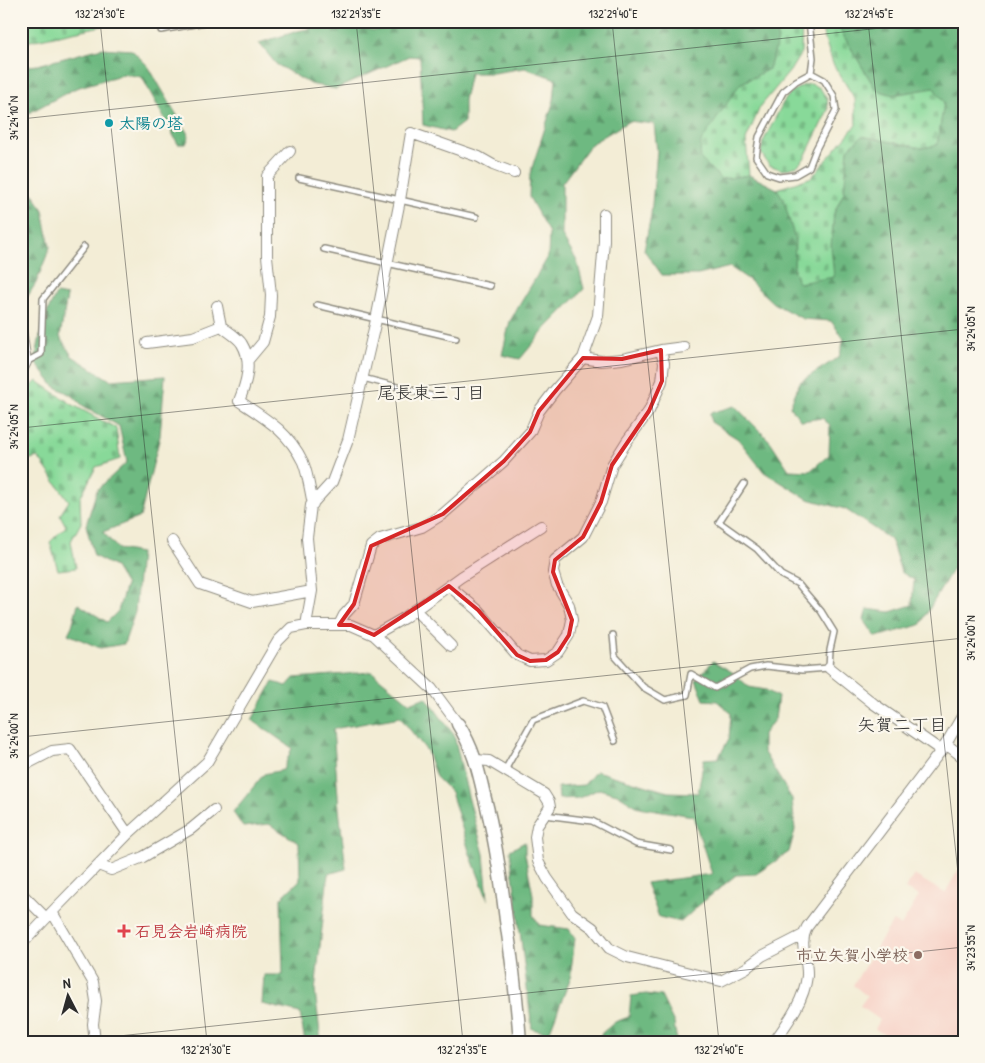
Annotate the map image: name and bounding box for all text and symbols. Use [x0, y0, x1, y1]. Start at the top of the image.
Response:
text: 132°29'30"E [75, 5, 126, 22]
text: 132°29'35"E [331, 5, 381, 22]
text: 132°29'40"E [589, 5, 638, 22]
text: 132°29'45"E [845, 5, 894, 22]
text: 34°24'10"N [5, 96, 22, 140]
place label: 太陽の塔 [119, 112, 183, 134]
marker: 太陽の塔 [103, 117, 115, 129]
text: 34°24'05"N [962, 306, 979, 352]
district label: 尾長東三丁目 [377, 380, 485, 405]
text: 34°24'05"N [5, 404, 22, 450]
text: 34°24'00"N [962, 615, 979, 661]
district label: 矢賀二丁目 [857, 712, 947, 737]
text: 34°24'00"N [5, 713, 22, 759]
place label: 石見会岩崎病院 [135, 920, 247, 942]
marker: 石見会岩崎病院 [117, 924, 131, 938]
text: 34°23'55"N [962, 925, 979, 971]
place label: 市立矢賀小学校 [796, 944, 908, 966]
marker: 市立矢賀小学校 [912, 949, 924, 961]
north arrow [42, 970, 92, 1020]
text: N [62, 973, 72, 992]
text: 132°29'30"E [181, 1041, 232, 1058]
text: 132°29'35"E [437, 1041, 487, 1058]
text: 132°29'40"E [695, 1041, 744, 1058]

